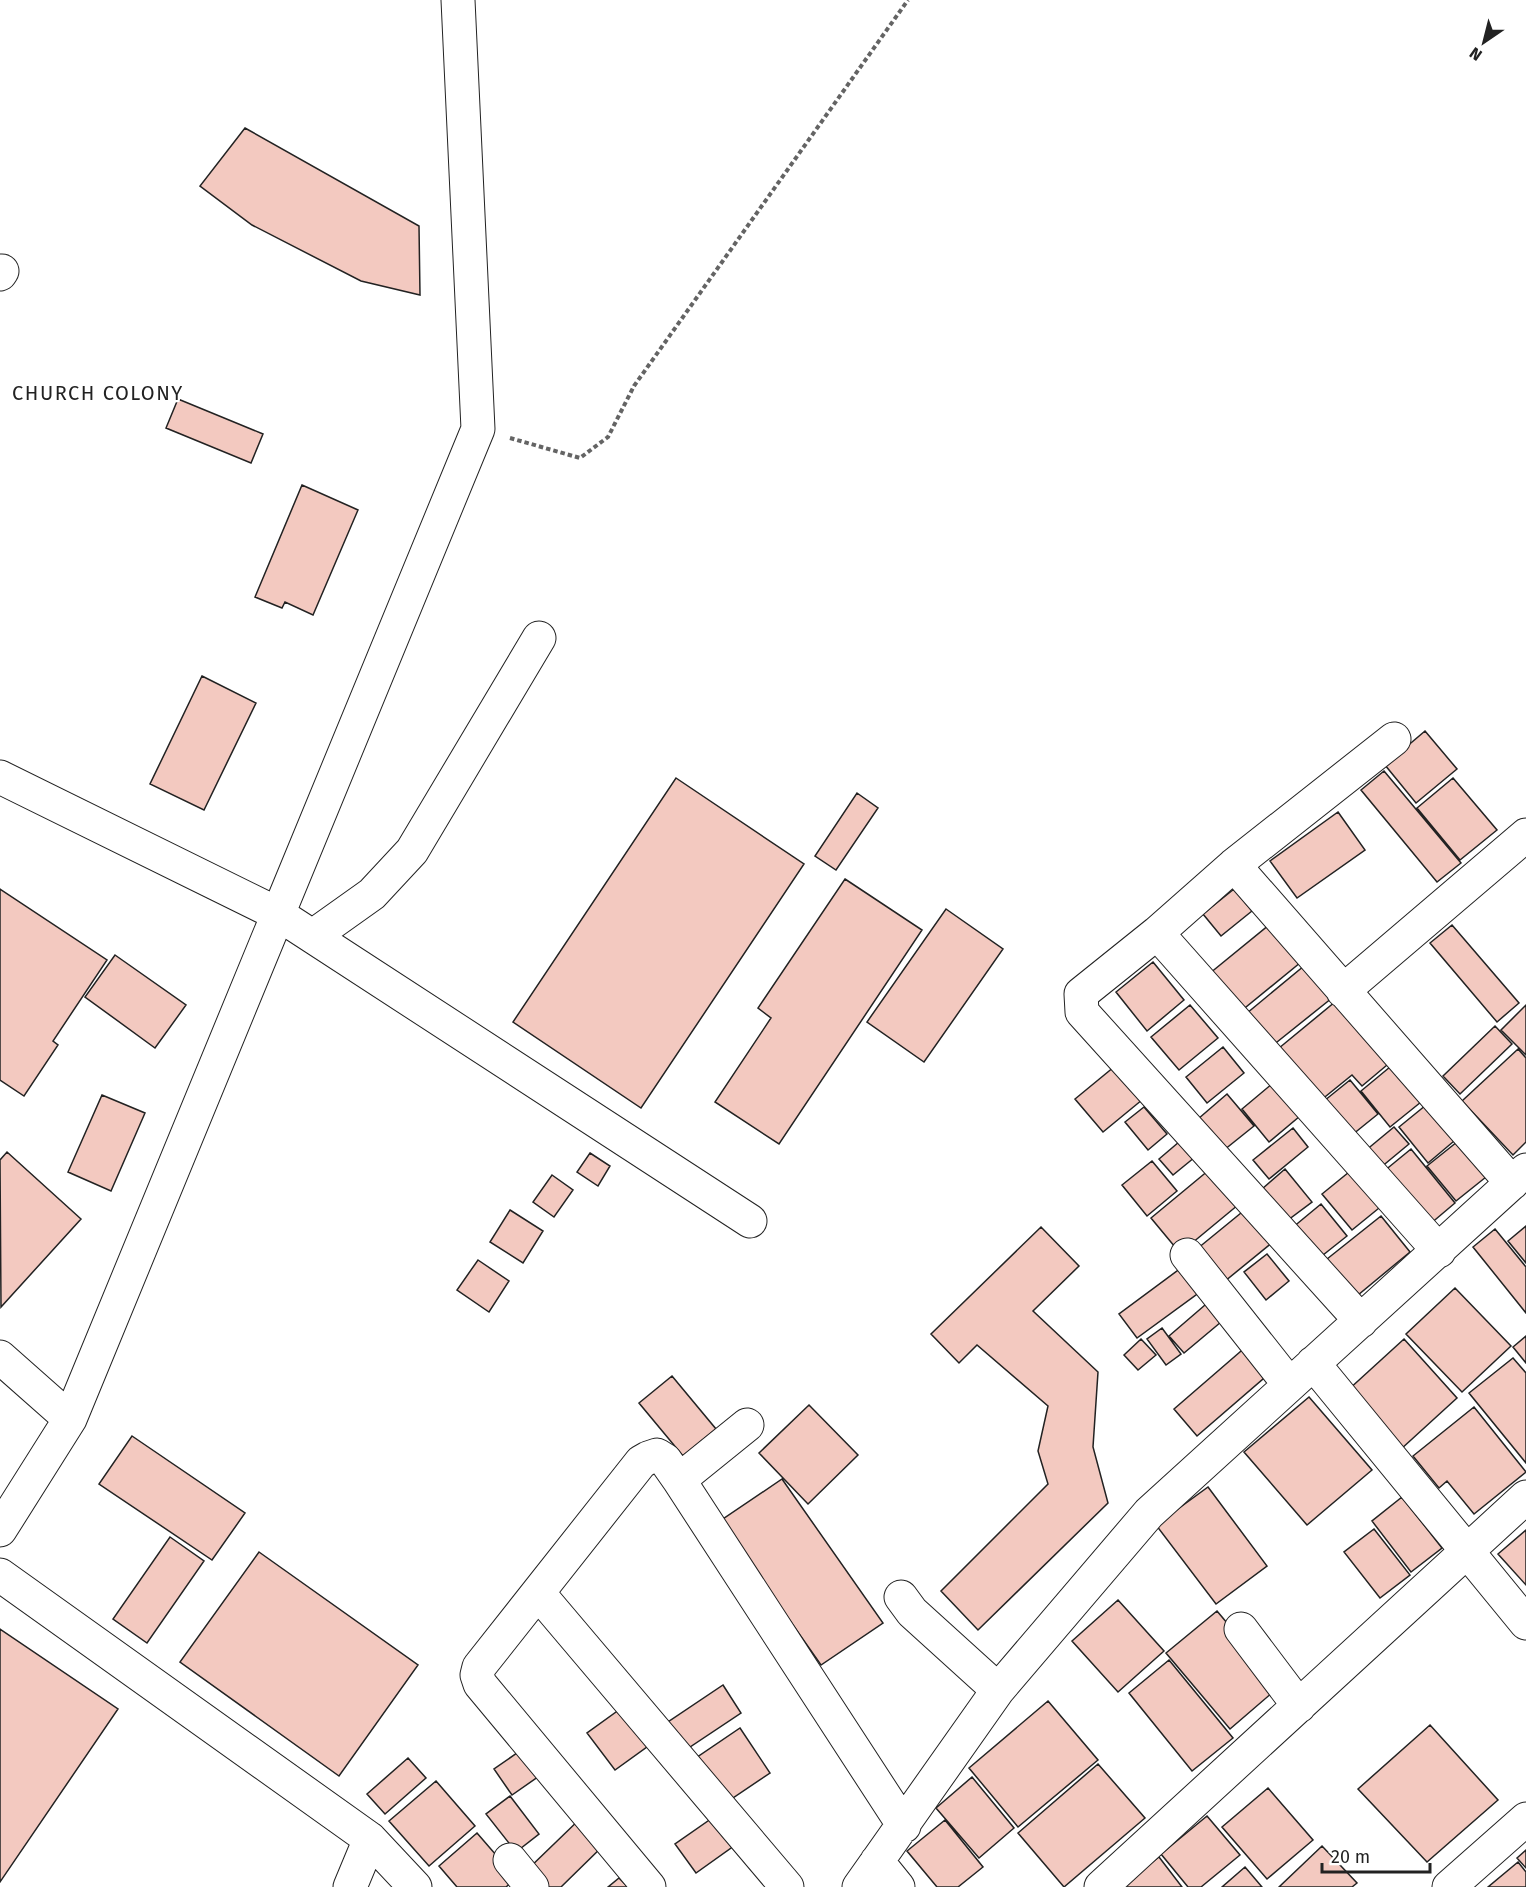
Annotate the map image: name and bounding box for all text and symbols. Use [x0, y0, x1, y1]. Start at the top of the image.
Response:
north arrow [1454, 12, 1514, 72]
text: N [1466, 43, 1485, 65]
district label: CHURCH COLONY [12, 381, 184, 405]
scale bar [1322, 1836, 1430, 1874]
text: 20 m [1331, 1846, 1370, 1868]

